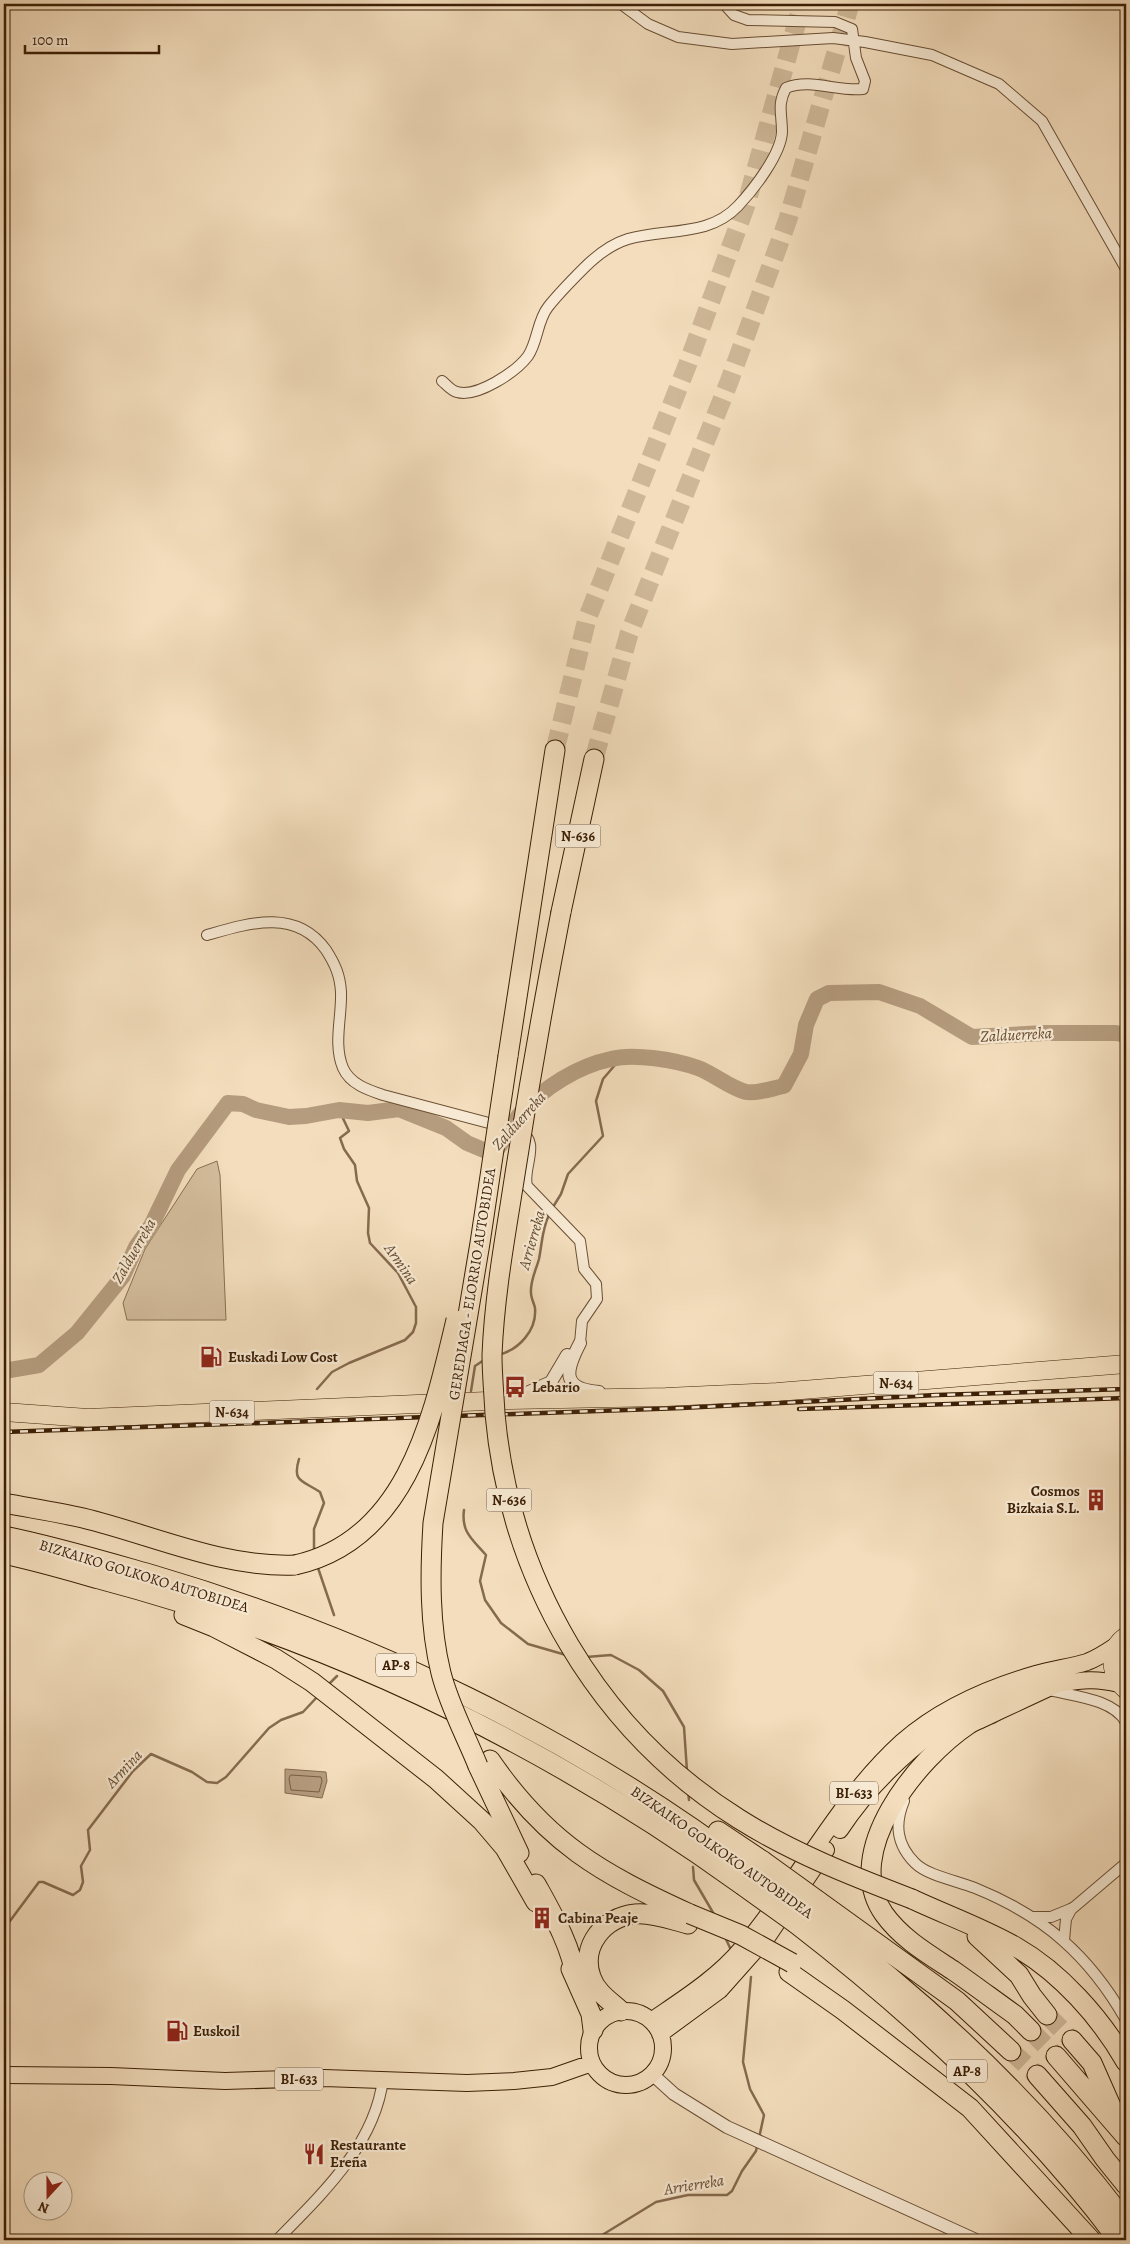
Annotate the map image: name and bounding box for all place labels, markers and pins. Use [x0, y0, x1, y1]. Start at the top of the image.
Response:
fuel station icon: Euskadi Low Cost [198, 1344, 224, 1370]
place label: Euskadi Low Cost [228, 1347, 338, 1367]
bus stop icon: Lebario [502, 1374, 528, 1400]
place label: Lebario [532, 1377, 580, 1397]
place label: Cosmos Bizkaia S.L. [1007, 1481, 1080, 1518]
building icon: Cosmos Bizkaia S.L. [1083, 1487, 1109, 1513]
building icon: Cabina Peaje [529, 1905, 555, 1931]
place label: Cabina Peaje [558, 1908, 638, 1928]
fuel station icon: Euskoil [164, 2018, 190, 2044]
place label: Euskoil [193, 2021, 240, 2041]
place label: Restaurante Ereña [330, 2135, 406, 2172]
restaurant icon: Restaurante Ereña [301, 2141, 327, 2167]

